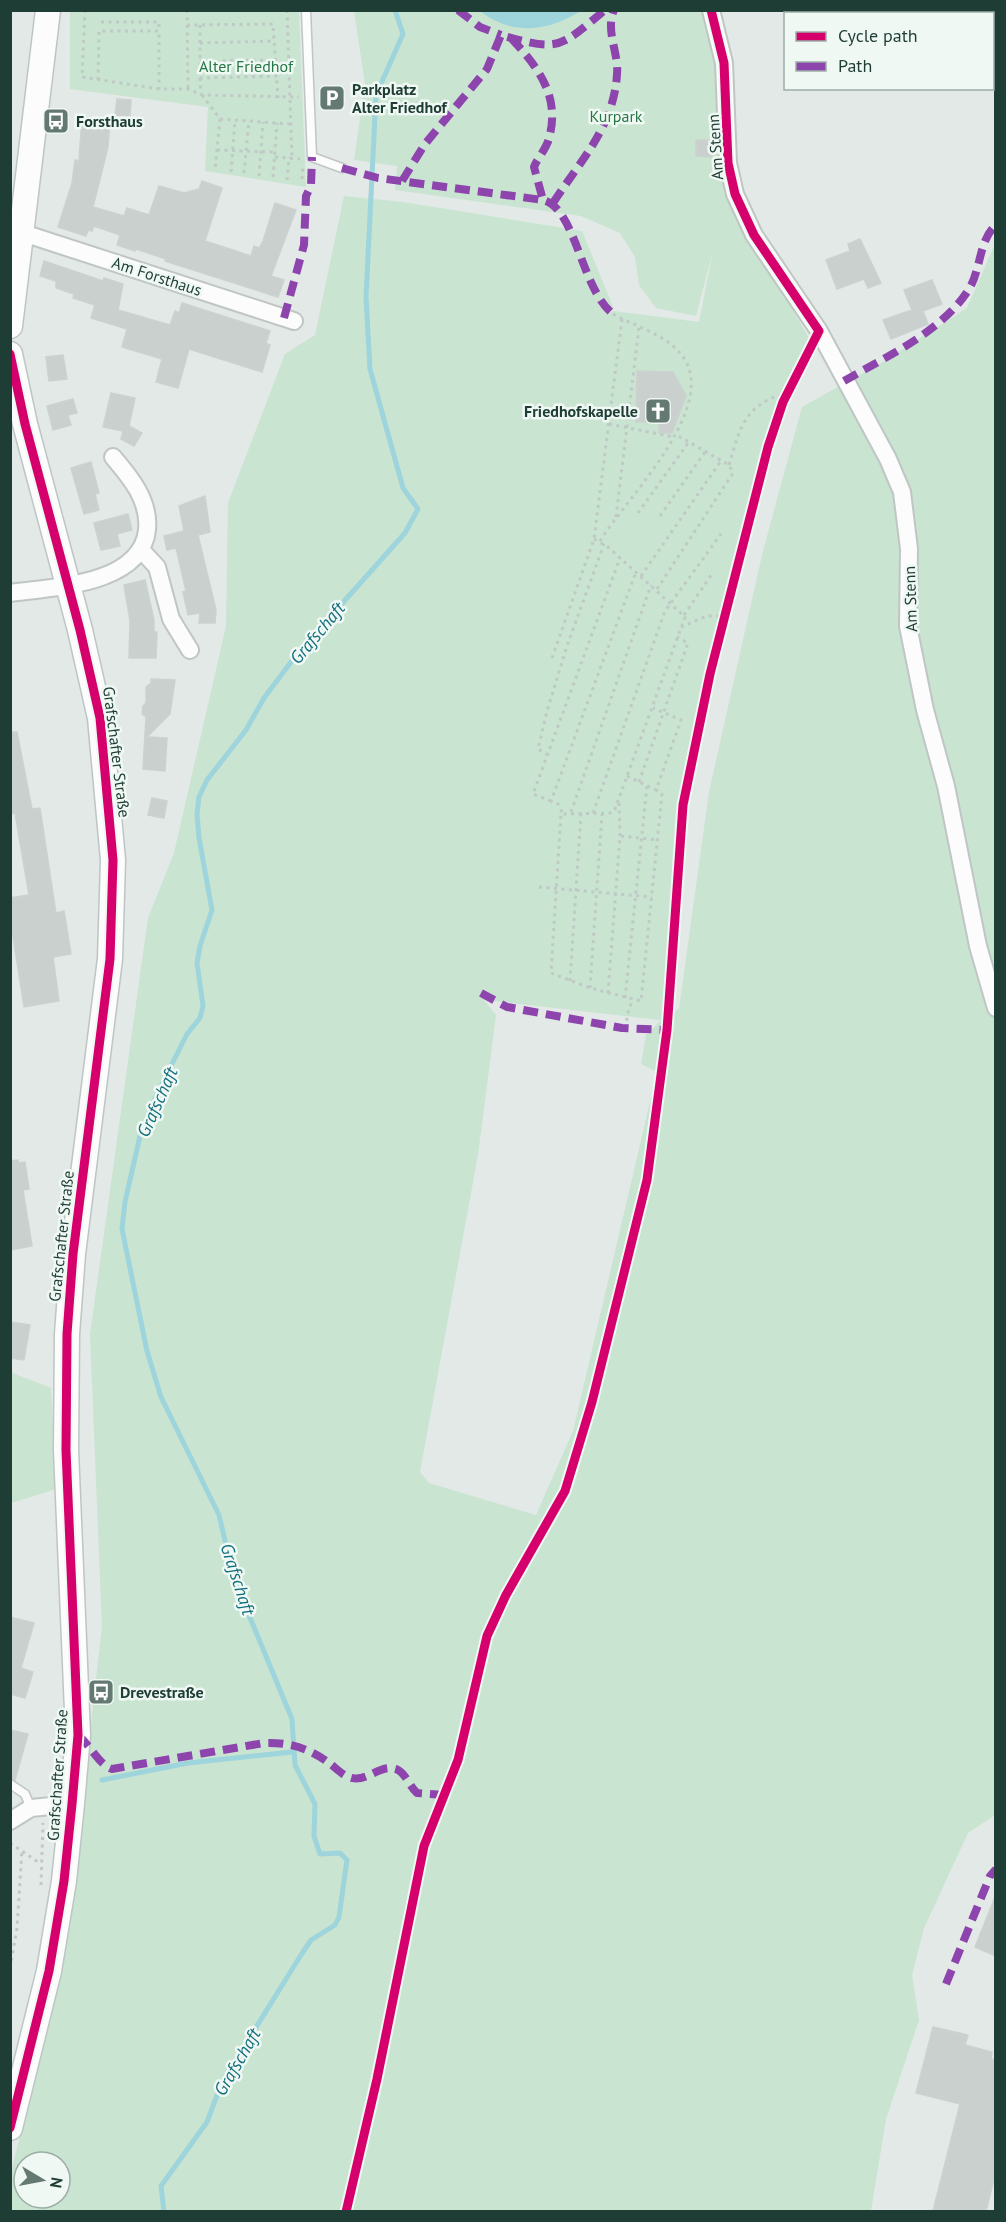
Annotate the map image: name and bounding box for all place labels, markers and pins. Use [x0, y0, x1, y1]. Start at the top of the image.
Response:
place label: Parkplatz Alter Friedhof [352, 79, 448, 117]
parking icon: Parkplatz Alter Friedhof [317, 83, 347, 113]
bus stop icon: Forsthaus [41, 106, 71, 136]
place label: Forsthaus [76, 111, 143, 131]
church icon: Friedhofskapelle [643, 396, 673, 426]
place label: Friedhofskapelle [524, 401, 638, 421]
bus stop icon: Drevestraße [86, 1677, 116, 1707]
place label: Drevestraße [120, 1682, 204, 1702]

